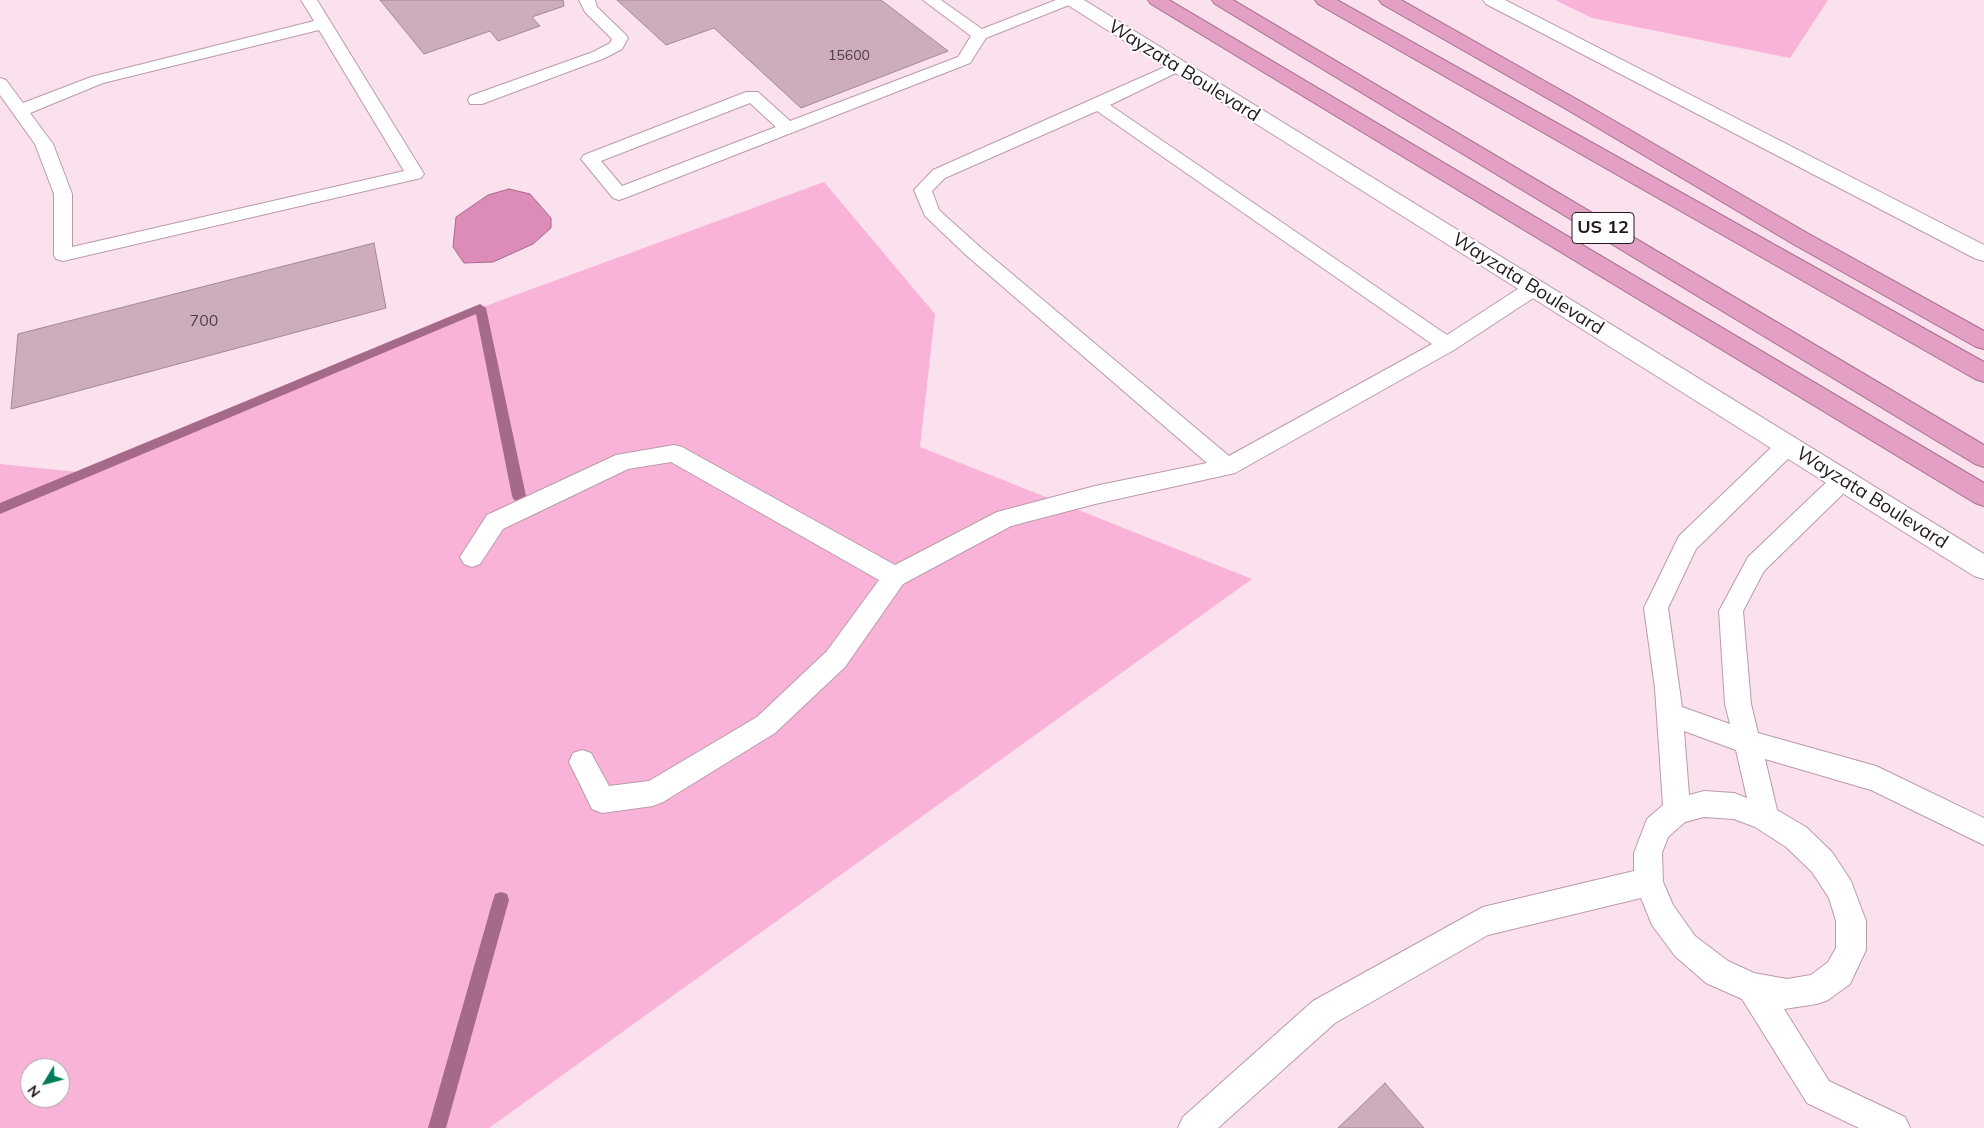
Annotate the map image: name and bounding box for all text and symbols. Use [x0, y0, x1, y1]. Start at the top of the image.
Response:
street label: Wayzata Boulevard [1104, 15, 1264, 127]
house number: 15600 [828, 48, 870, 64]
road number: US 12 [1572, 212, 1634, 244]
street label: Wayzata Boulevard [1448, 228, 1608, 340]
house number: 700 [190, 311, 218, 331]
street label: Wayzata Boulevard [1792, 442, 1952, 554]
north arrow [20, 1058, 70, 1108]
text: N [23, 1082, 44, 1101]

